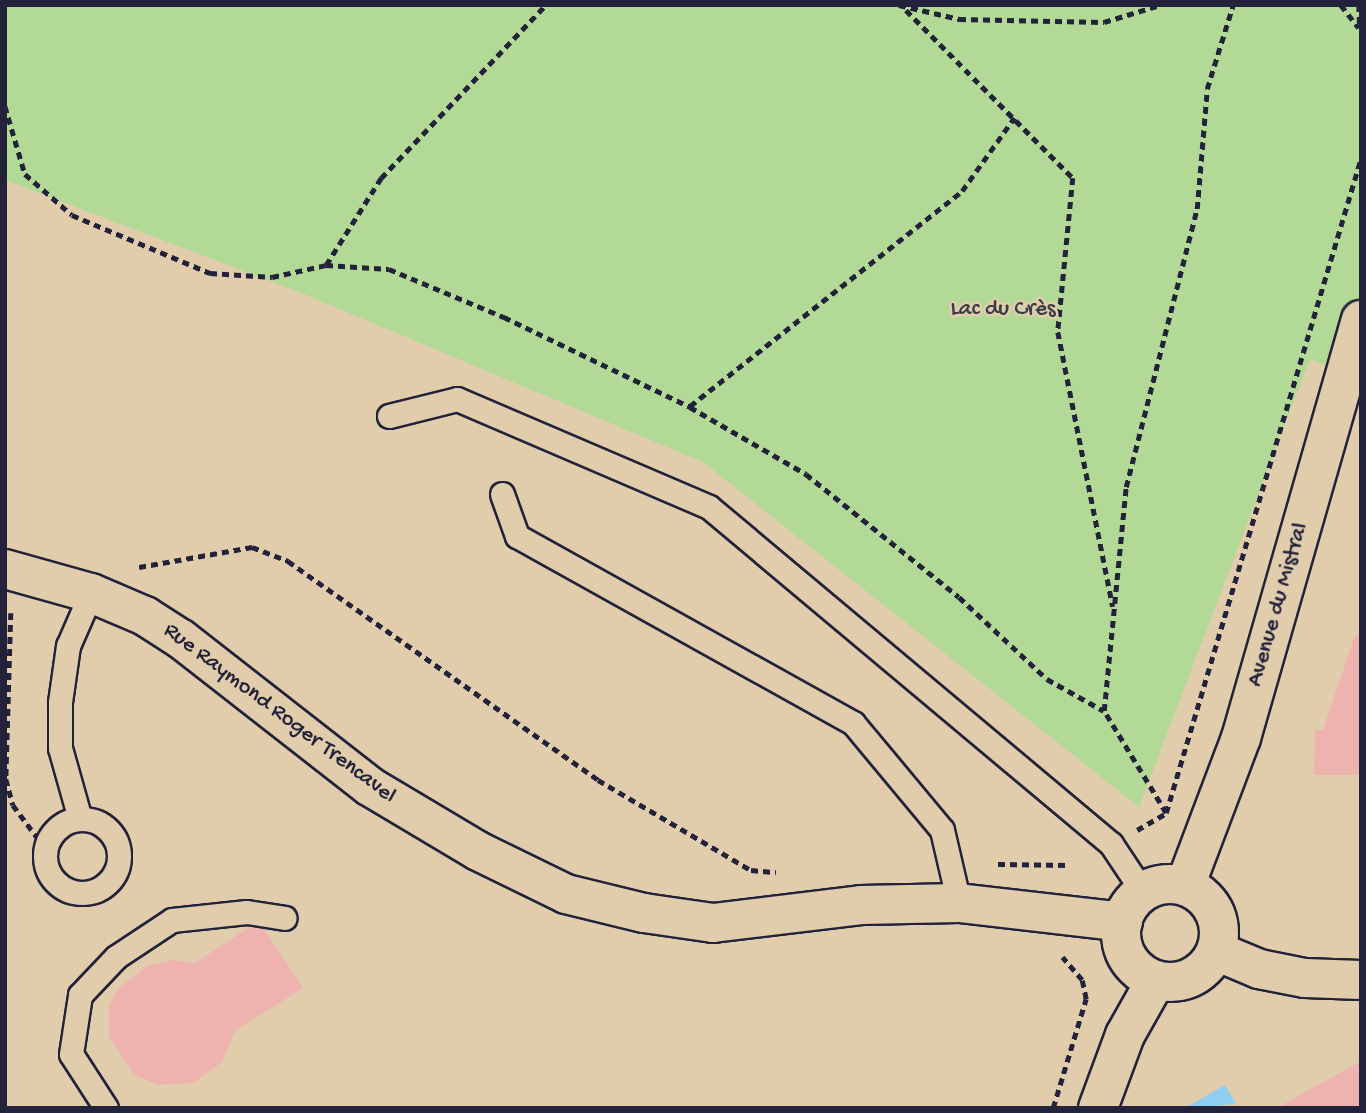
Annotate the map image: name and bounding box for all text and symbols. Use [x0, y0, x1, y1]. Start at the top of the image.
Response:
park label: Lac du Crès [950, 296, 1056, 324]
street label: Avenue du Mistral [1242, 520, 1316, 690]
street label: Rue Raymond Roger Trencavel [157, 617, 401, 811]

